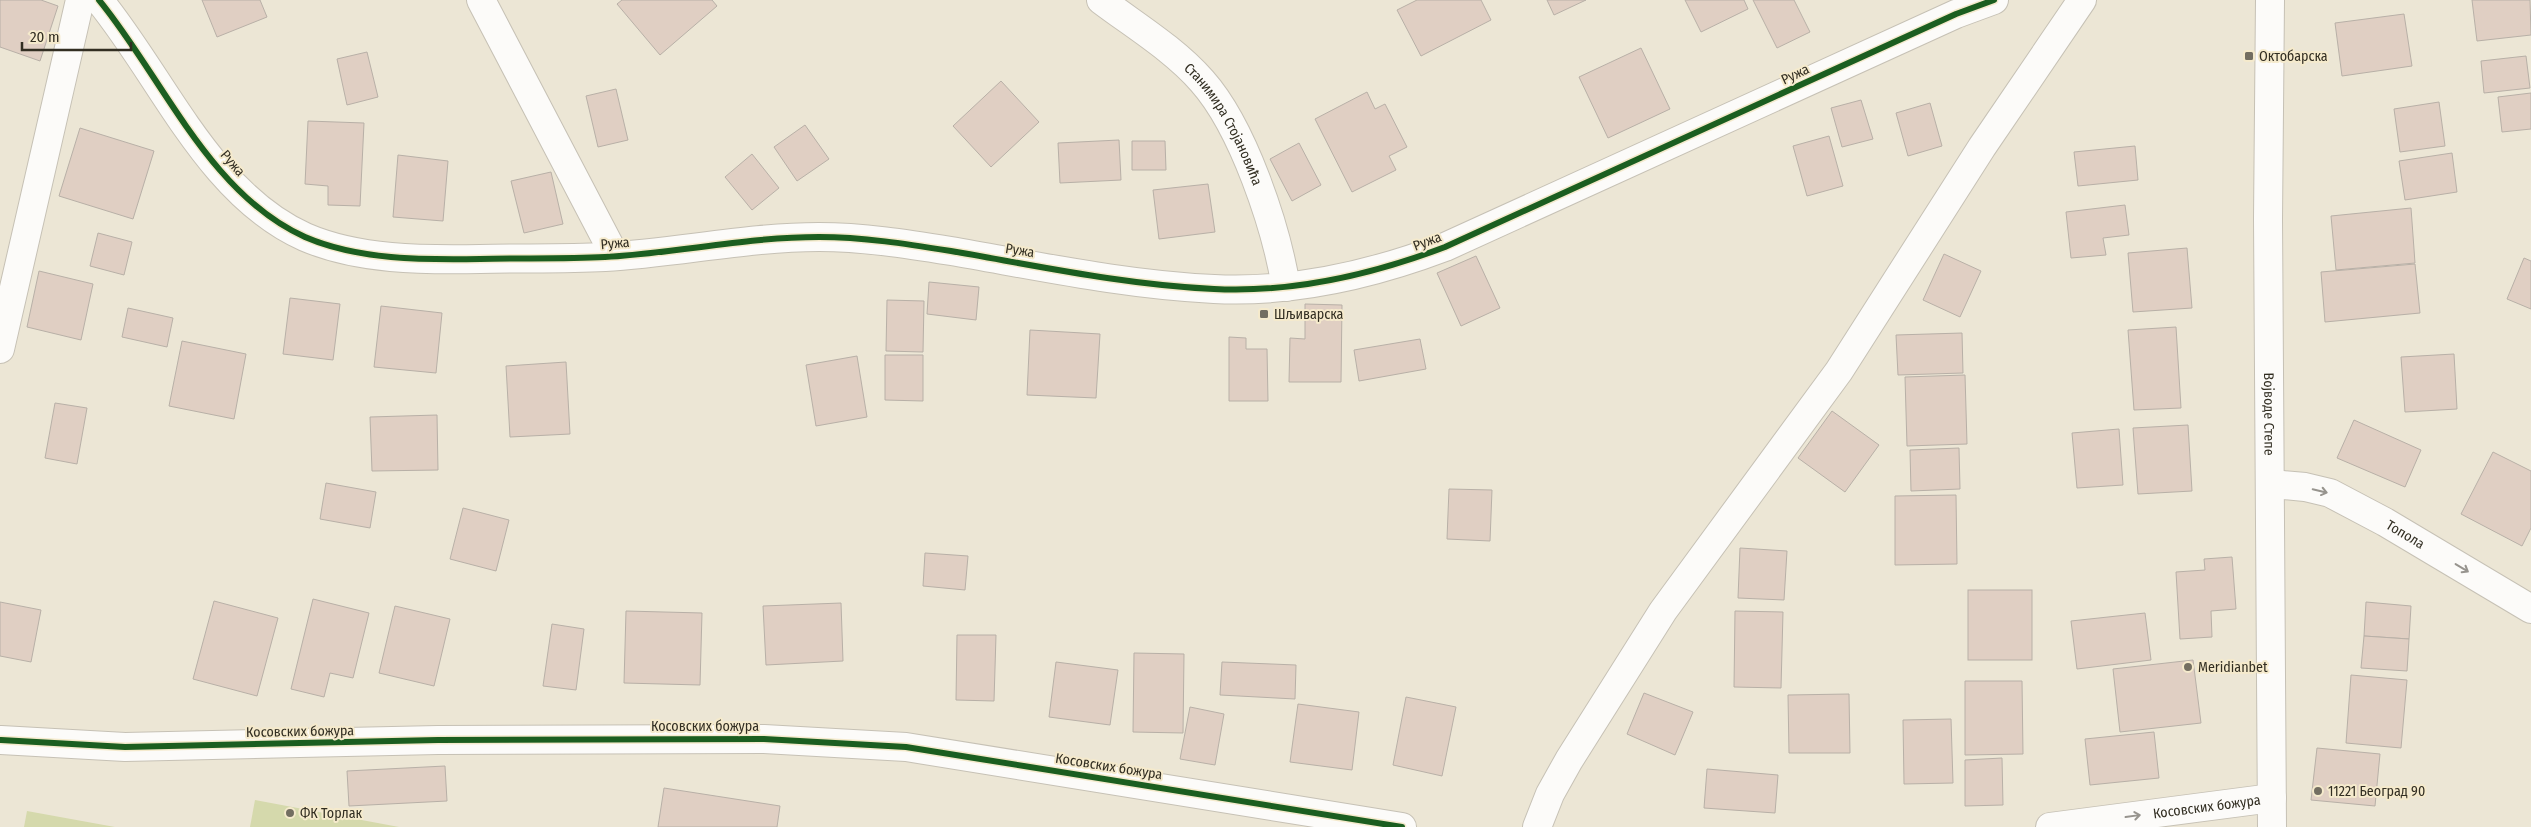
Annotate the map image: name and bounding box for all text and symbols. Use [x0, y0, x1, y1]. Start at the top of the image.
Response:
scale bar [22, 20, 131, 52]
text: 20 m [30, 28, 60, 46]
place label: Октобарска [2259, 48, 2328, 65]
marker: Октобарска [2243, 50, 2255, 62]
street label: Станимира Стојановића [1181, 60, 1266, 188]
street label: Ружа [1778, 61, 1812, 88]
street label: Ружа [217, 147, 249, 180]
street label: Ружа [1411, 228, 1444, 255]
street label: Ружа [600, 234, 630, 253]
street label: Ружа [1004, 240, 1036, 261]
place label: Шљиварска [1274, 306, 1344, 323]
marker: Шљиварска [1258, 308, 1270, 320]
street label: Војводе Степе [2260, 372, 2278, 456]
one-way arrow [2312, 486, 2328, 496]
street label: Топола [2383, 517, 2428, 553]
one-way arrow [2455, 564, 2469, 574]
place label: Meridianbet [2198, 659, 2268, 676]
marker: Meridianbet [2182, 661, 2194, 673]
street label: Косовских божура [651, 718, 759, 735]
street label: Косовских божура [246, 722, 354, 741]
street label: Косовских божура [1054, 750, 1164, 783]
place label: 11221 Београд 90 [2328, 783, 2425, 800]
marker: 11221 Београд 90 [2312, 785, 2324, 797]
street label: Косовских божура [2152, 792, 2262, 822]
place label: ФК Торлак [300, 805, 363, 822]
marker: ФК Торлак [284, 807, 296, 819]
one-way arrow [2125, 811, 2141, 821]

